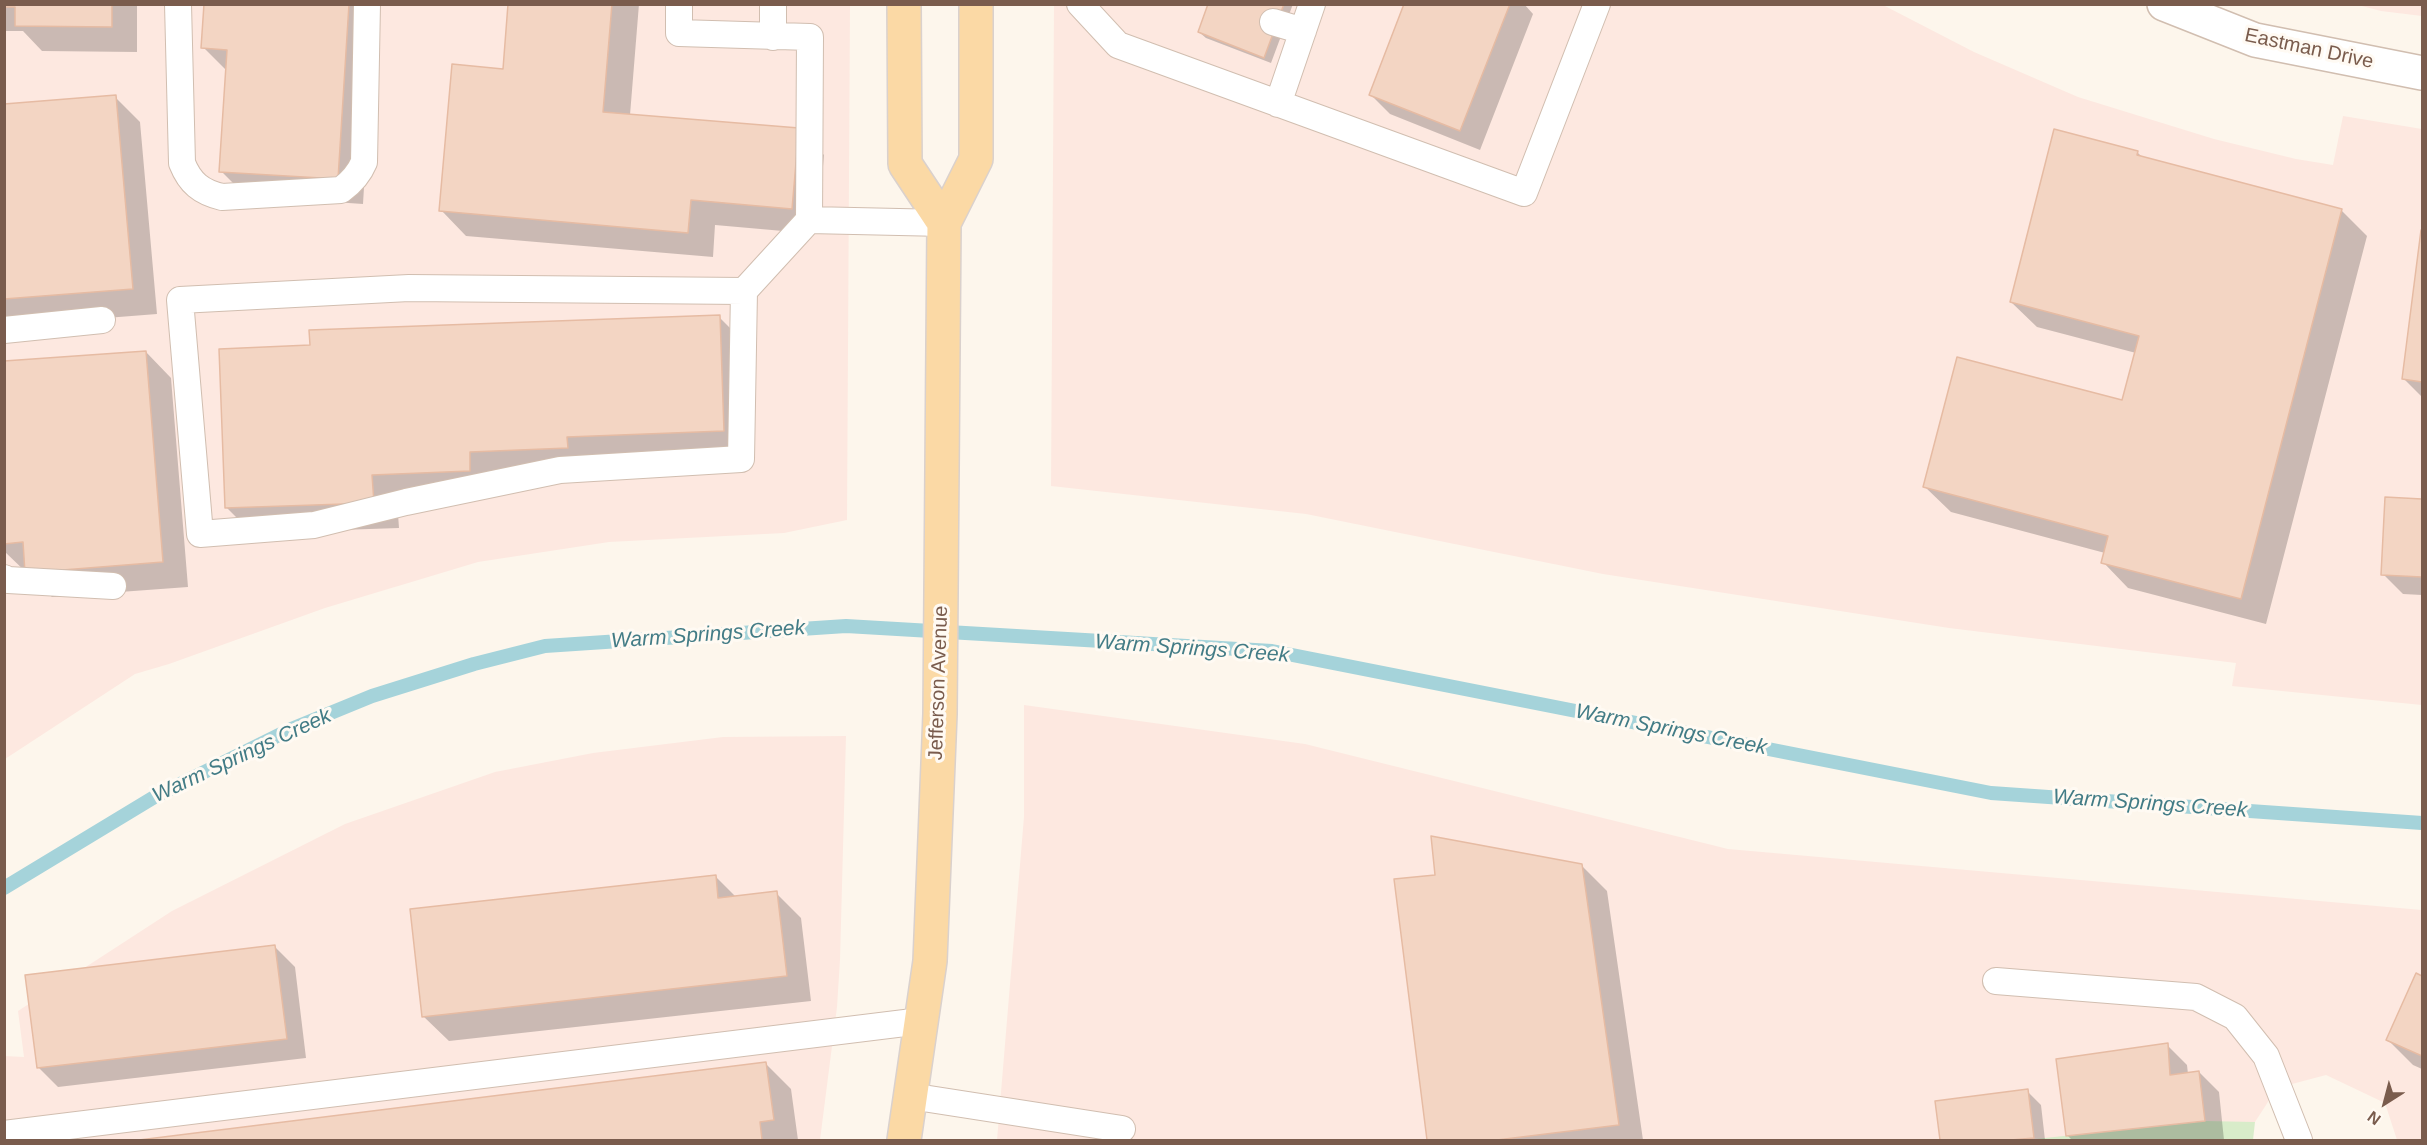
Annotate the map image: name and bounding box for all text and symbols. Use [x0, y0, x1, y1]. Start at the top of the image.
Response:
street label: Eastman Drive [2242, 24, 2376, 74]
street label: Jefferson Avenue [924, 605, 954, 761]
water label: Warm Springs Creek [610, 616, 806, 654]
water label: Warm Springs Creek [1094, 630, 1290, 668]
water label: Warm Springs Creek [1573, 699, 1769, 761]
water label: Warm Springs Creek [149, 703, 335, 809]
water label: Warm Springs Creek [2052, 785, 2248, 823]
north arrow [2355, 1073, 2415, 1133]
text: N [2364, 1108, 2384, 1128]

